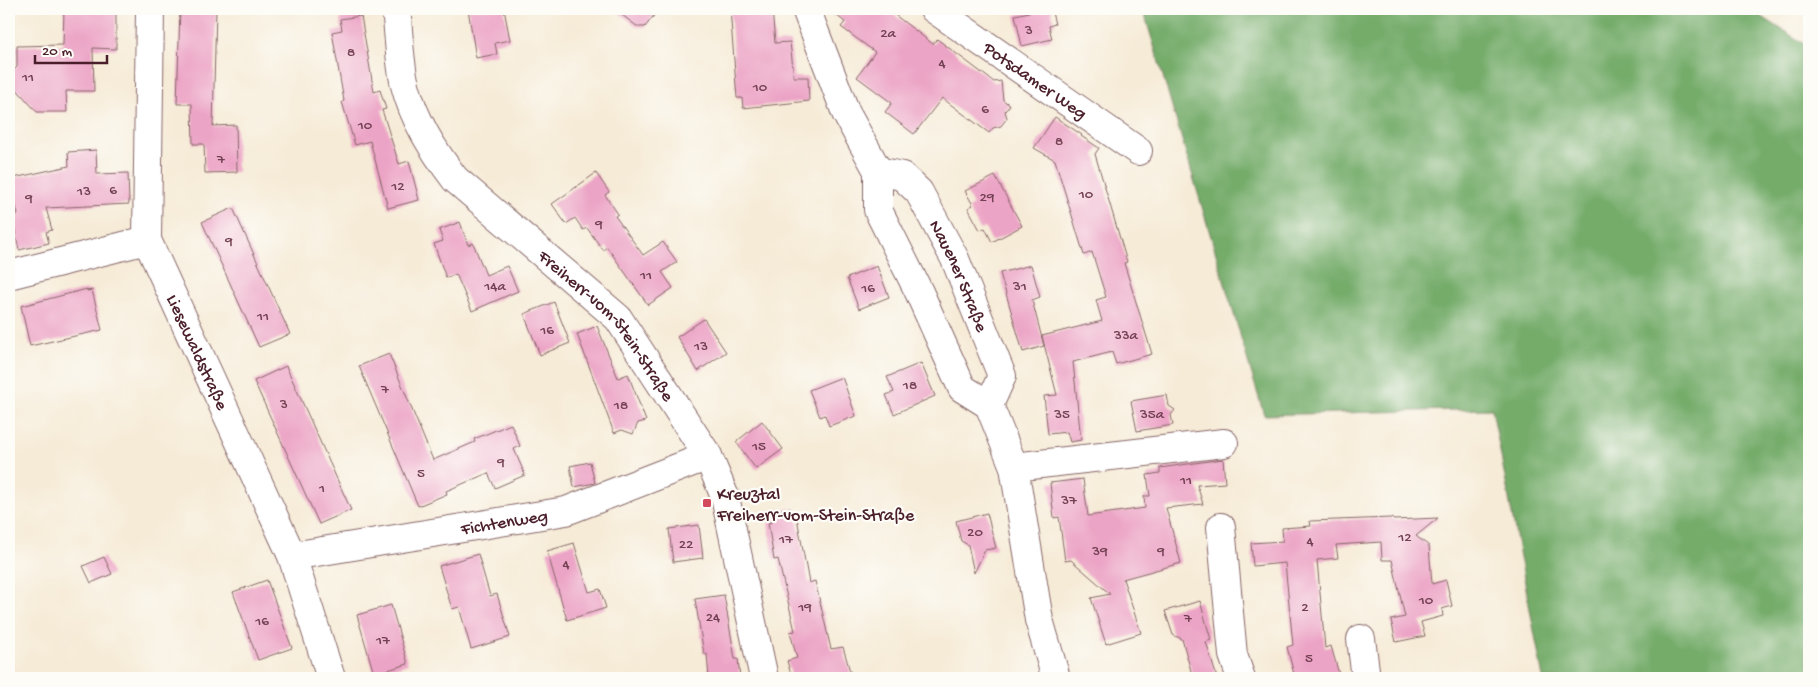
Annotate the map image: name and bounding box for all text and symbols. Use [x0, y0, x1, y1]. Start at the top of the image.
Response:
house number: 3 [1024, 22, 1033, 40]
house number: 2a [880, 25, 897, 43]
scale bar [35, 32, 108, 64]
street label: Potsdamer Weg [978, 38, 1090, 125]
text: 20 m [42, 43, 72, 61]
house number: 8 [347, 44, 355, 62]
house number: 4 [938, 55, 946, 73]
house number: 11 [21, 69, 34, 87]
house number: 10 [752, 79, 768, 97]
house number: 6 [981, 101, 989, 119]
house number: 10 [357, 117, 373, 135]
house number: 8 [1055, 133, 1063, 151]
house number: 7 [216, 151, 226, 169]
house number: 12 [390, 178, 405, 196]
house number: 6 [109, 182, 117, 200]
house number: 13 [76, 183, 91, 201]
house number: 10 [1078, 186, 1094, 204]
house number: 29 [980, 189, 995, 207]
house number: 9 [24, 190, 33, 208]
house number: 9 [594, 216, 603, 234]
street label: Nauener Straße [923, 217, 991, 336]
house number: 9 [224, 233, 233, 251]
street label: Freiherr-vom-Stein-Straße [532, 246, 678, 407]
house number: 11 [639, 267, 652, 285]
house number: 14a [483, 278, 506, 296]
house number: 31 [1012, 278, 1027, 296]
house number: 16 [860, 280, 875, 298]
street label: Liesewaldstraße [160, 292, 232, 415]
house number: 11 [256, 308, 269, 326]
house number: 16 [539, 322, 554, 340]
house number: 33a [1113, 327, 1139, 345]
house number: 13 [693, 338, 708, 356]
house number: 18 [902, 377, 917, 395]
house number: 7 [380, 381, 390, 399]
house number: 3 [279, 396, 288, 414]
house number: 18 [613, 397, 628, 415]
house number: 35 [1053, 406, 1070, 424]
house number: 35a [1139, 406, 1165, 424]
house number: 15 [751, 438, 766, 456]
house number: 9 [496, 454, 505, 472]
house number: 5 [417, 465, 425, 483]
house number: 11 [1179, 472, 1192, 490]
house number: 1 [318, 480, 325, 498]
place label: Kreuztal Freiherr-vom-Stein-Straße [716, 485, 915, 527]
house number: 37 [1060, 492, 1078, 510]
marker: Kreuztal Freiherr-vom-Stein-Straße [701, 497, 713, 509]
street label: Fichtenweg [459, 506, 550, 541]
house number: 20 [967, 524, 983, 542]
house number: 12 [1397, 529, 1412, 547]
house number: 17 [778, 531, 794, 549]
house number: 4 [1306, 533, 1314, 551]
house number: 22 [679, 536, 693, 554]
house number: 39 [1091, 543, 1108, 561]
house number: 9 [1156, 543, 1165, 561]
house number: 4 [562, 556, 570, 574]
house number: 10 [1418, 592, 1434, 610]
house number: 19 [797, 599, 812, 617]
house number: 2 [1301, 599, 1309, 617]
house number: 24 [706, 609, 720, 627]
house number: 7 [1183, 610, 1193, 628]
house number: 16 [254, 613, 269, 631]
house number: 17 [375, 632, 391, 650]
house number: 5 [1305, 650, 1313, 668]

